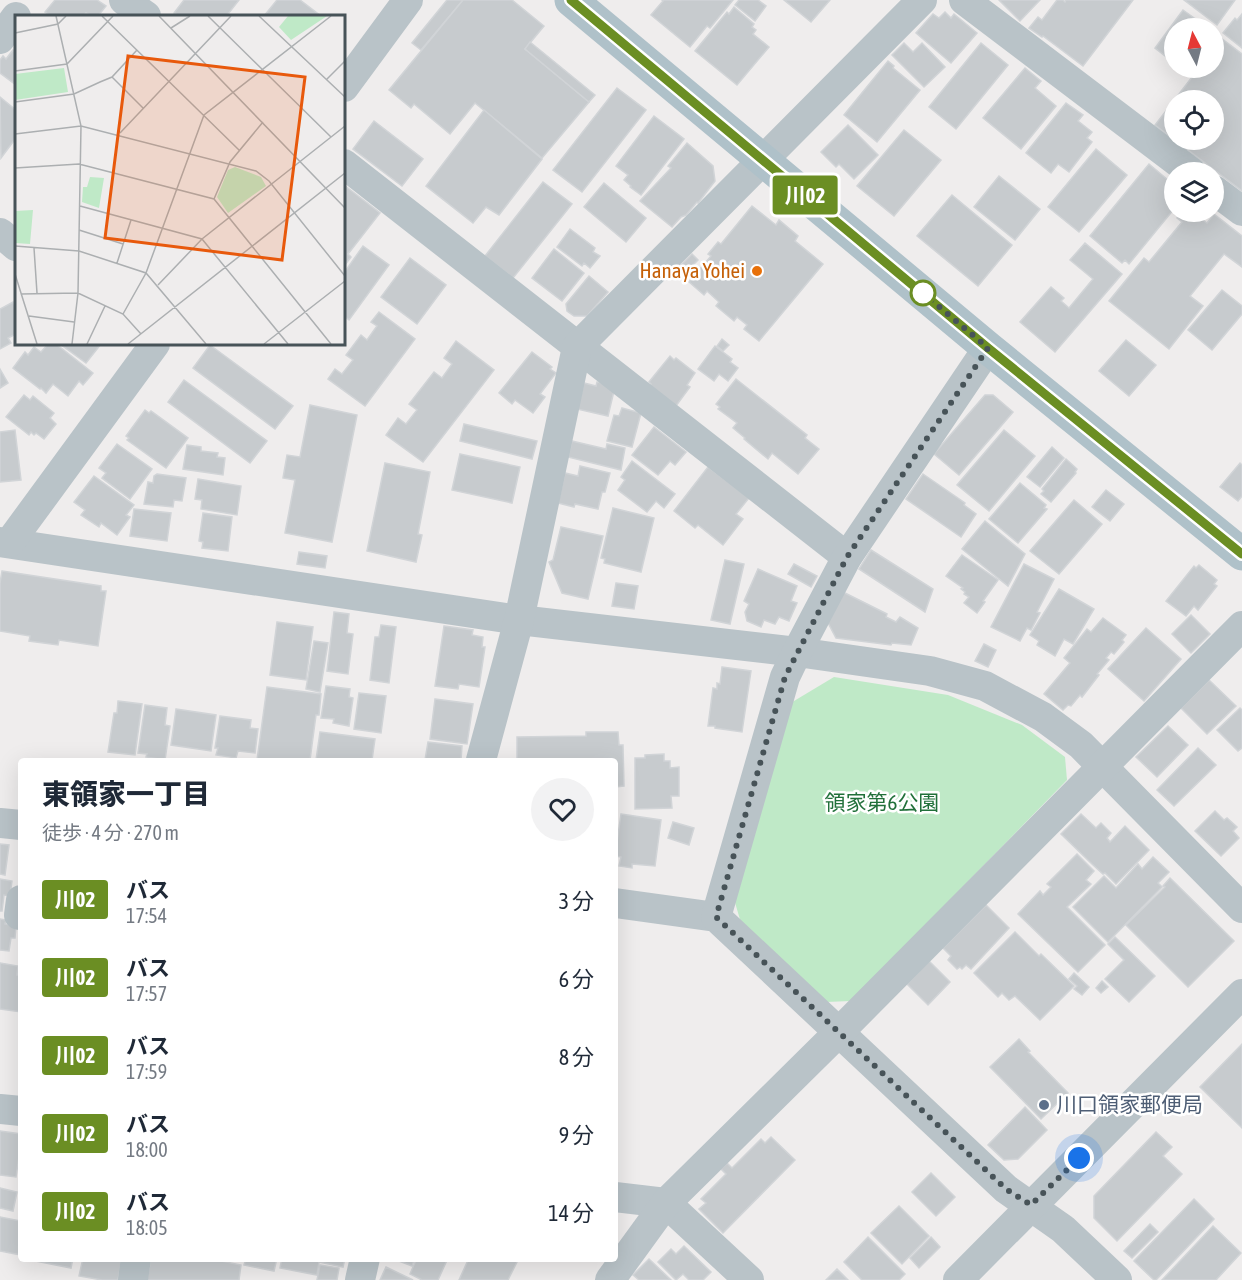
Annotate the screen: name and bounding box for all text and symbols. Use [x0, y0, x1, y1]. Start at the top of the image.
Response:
inset map [15, 15, 345, 345]
north arrow [1164, 18, 1224, 78]
map controls [1164, 18, 1224, 222]
button: locate [1164, 90, 1224, 150]
button: layers [1164, 162, 1224, 222]
line badge: 川02 [770, 176, 840, 214]
text: 川02 [785, 183, 825, 207]
place label: Hanaya Yohei [639, 258, 745, 282]
marker: Hanaya Yohei [750, 264, 764, 278]
unlabelled marker [910, 280, 936, 306]
text: 東領家一丁目 [42, 778, 210, 810]
button: heart [531, 778, 594, 841]
park label: 領家第6公園 [825, 790, 939, 814]
text: 徒歩 · 4 分 · 270 m [42, 821, 179, 844]
text: バス [126, 877, 170, 903]
text: 川02 [55, 887, 95, 911]
text: 3 分 [559, 888, 594, 914]
text: 17:54 [126, 904, 167, 927]
text: バス [126, 955, 170, 981]
text: 川02 [55, 965, 95, 989]
text: 6 分 [559, 966, 594, 992]
text: 17:57 [126, 982, 167, 1005]
text: バス [126, 1033, 170, 1059]
text: 川02 [55, 1043, 95, 1067]
text: 8 分 [559, 1044, 594, 1070]
text: 17:59 [126, 1060, 167, 1083]
place label: 川口領家郵便局 [1056, 1092, 1203, 1116]
marker: 川口領家郵便局 [1037, 1098, 1051, 1112]
text: バス [126, 1111, 170, 1137]
text: 川02 [55, 1121, 95, 1145]
text: 9 分 [559, 1122, 594, 1148]
text: 18:00 [126, 1138, 168, 1161]
your location [1064, 1143, 1094, 1173]
text: バス [126, 1189, 170, 1215]
text: 川02 [55, 1199, 95, 1223]
text: 14 分 [548, 1200, 594, 1226]
text: 18:05 [126, 1216, 168, 1239]

